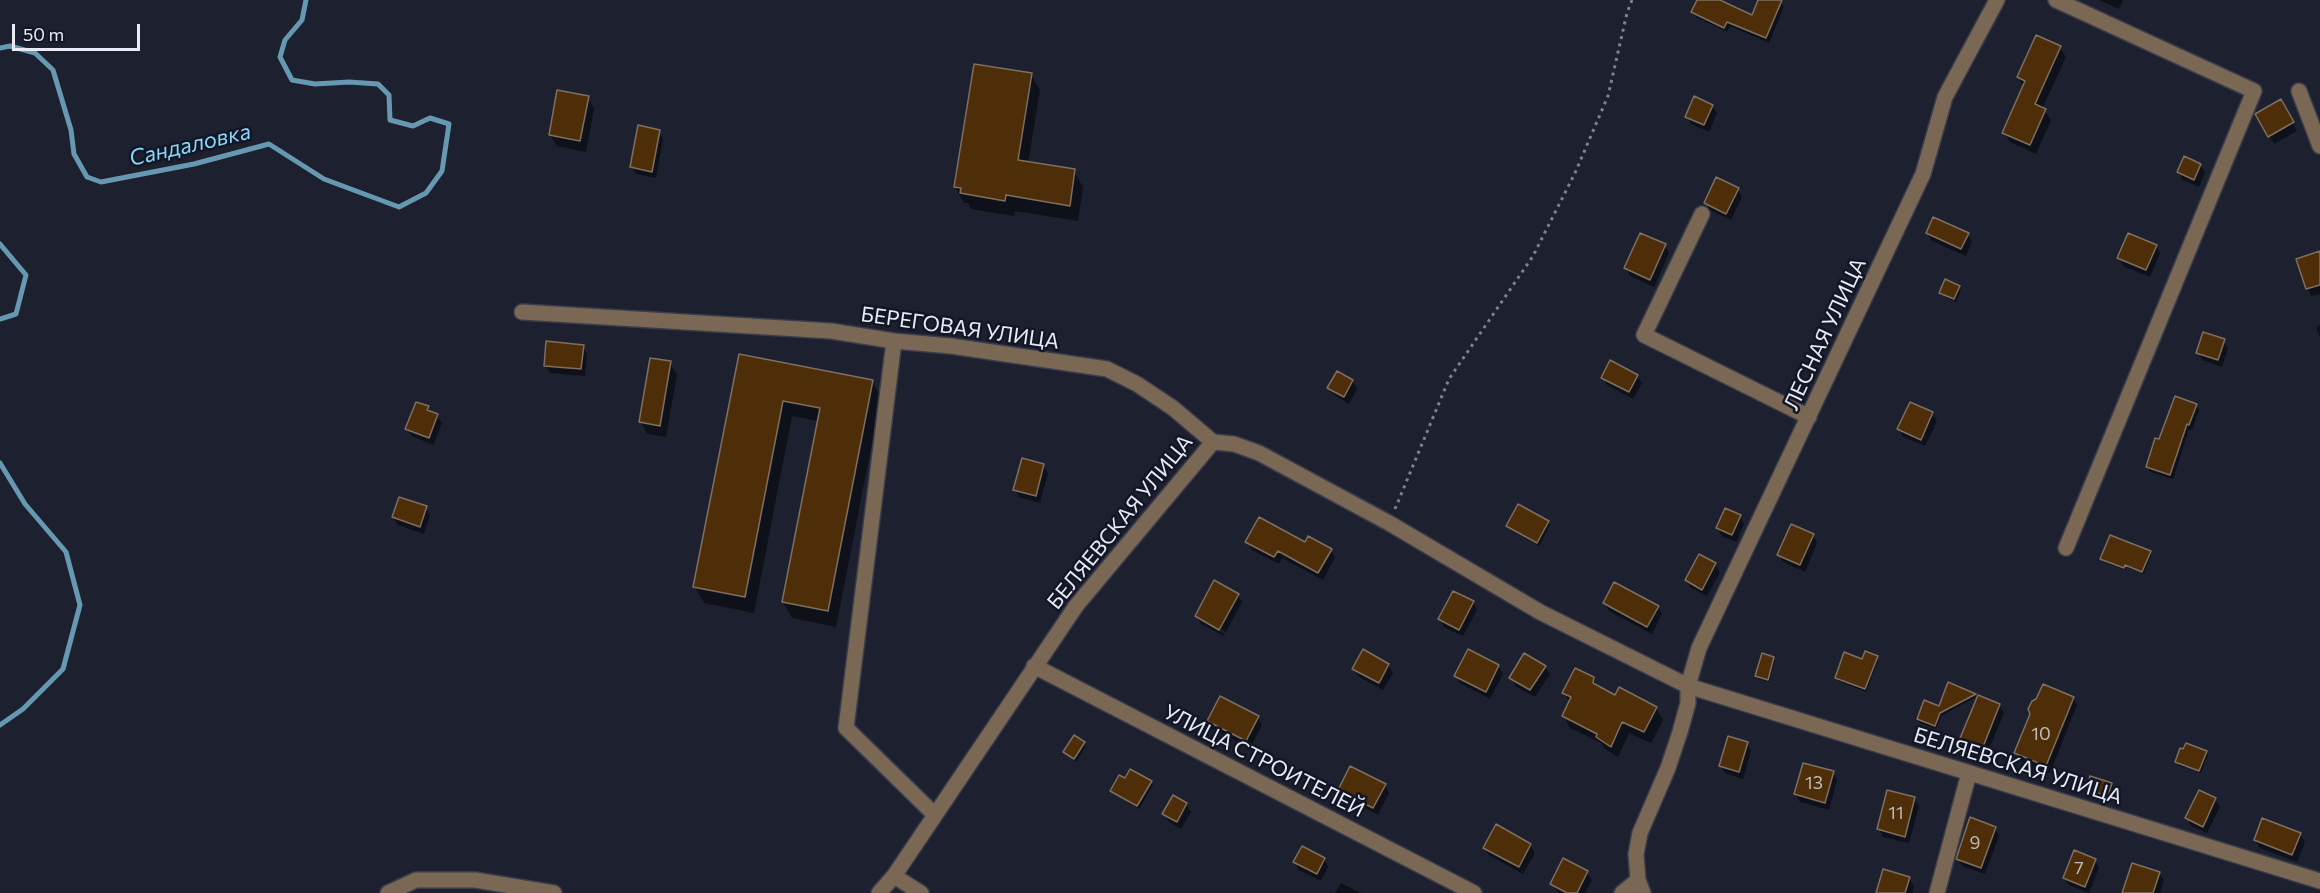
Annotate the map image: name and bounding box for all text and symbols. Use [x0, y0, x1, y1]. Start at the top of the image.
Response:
scale bar [15, 12, 142, 50]
text: 50 m [23, 23, 64, 45]
water label: Сандаловка [127, 118, 253, 172]
street label: ЛЕСНАЯ УЛИЦА [1779, 254, 1871, 414]
street label: БЕРЕГОВАЯ УЛИЦА [859, 302, 1061, 354]
street label: БЕЛЯЕВСКАЯ УЛИЦА [1042, 430, 1198, 614]
street label: УЛИЦА СТРОИТЕЛЕЙ [1159, 699, 1369, 823]
street label: БЕЛЯЕВСКАЯ УЛИЦА [1911, 722, 2125, 810]
house number: 10 [2031, 723, 2051, 745]
house number: 13 [1805, 772, 1823, 794]
house number: 11 [1888, 802, 1904, 824]
house number: 9 [1970, 832, 1980, 854]
house number: 7 [2074, 857, 2084, 879]

